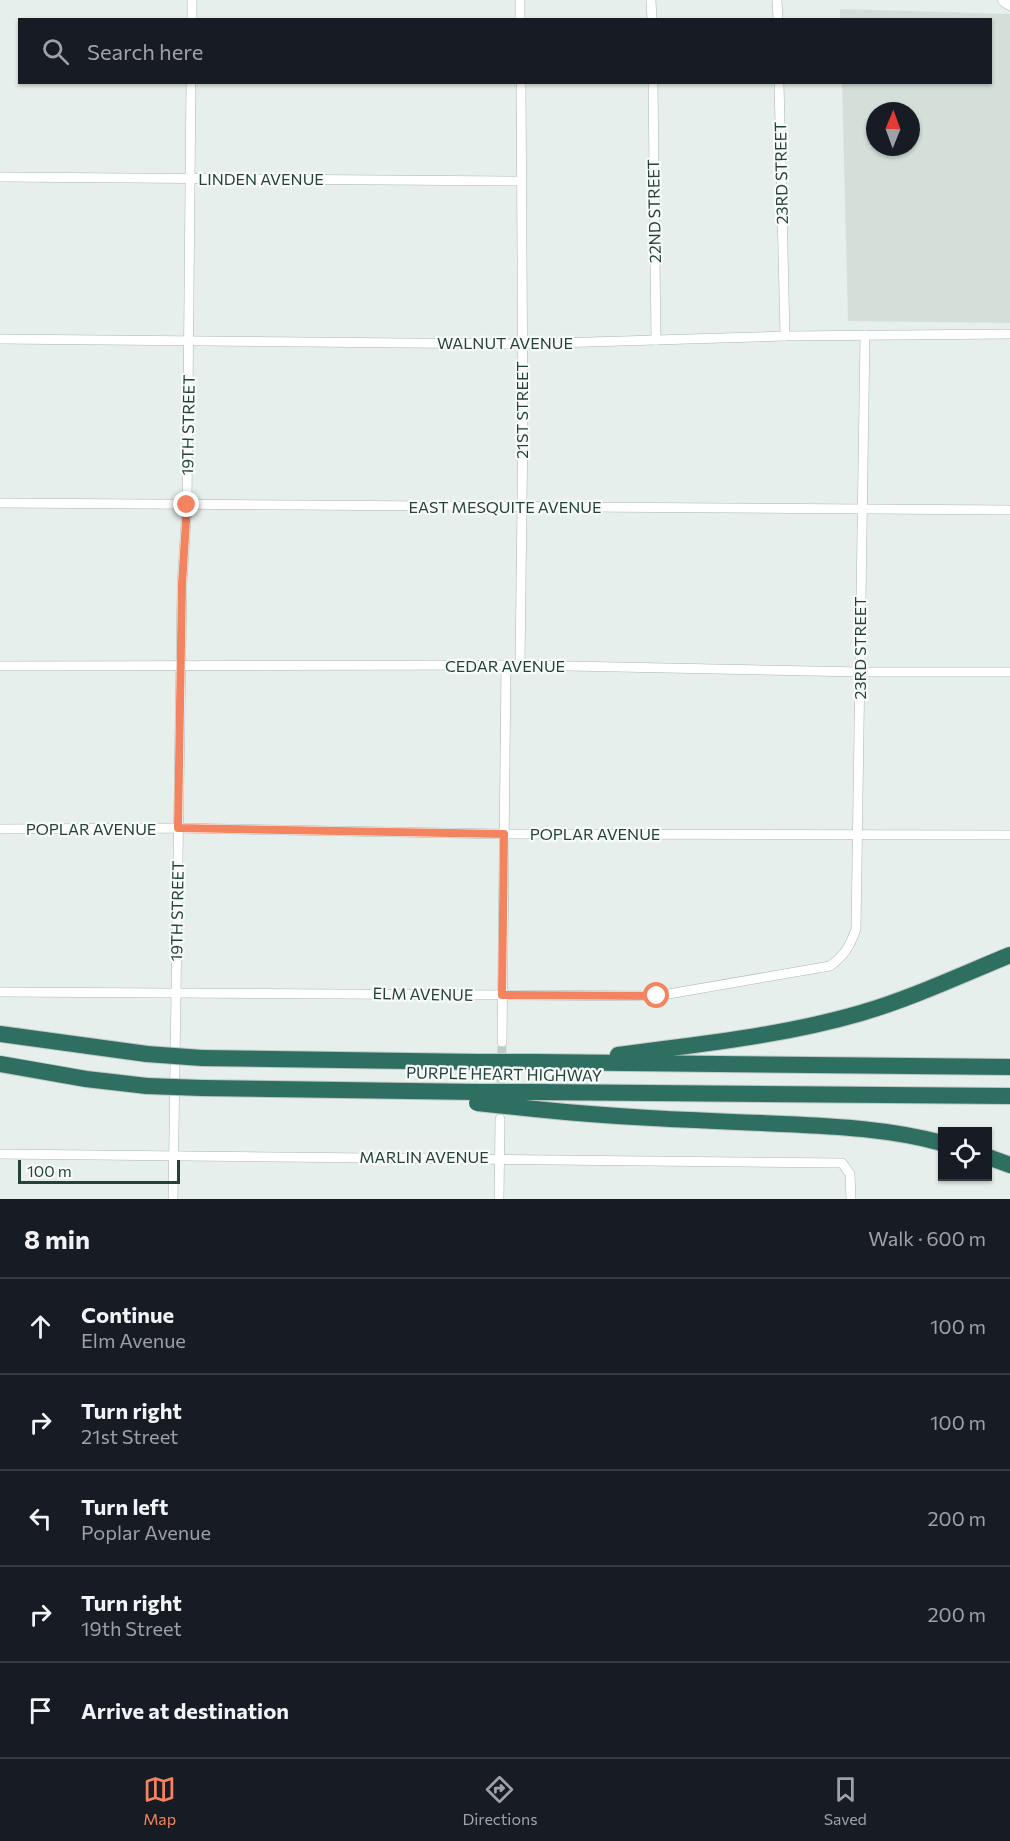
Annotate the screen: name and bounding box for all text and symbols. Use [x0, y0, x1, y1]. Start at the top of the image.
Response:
search box [18, 18, 992, 84]
icon: search [39, 35, 72, 68]
text: Search here [87, 38, 203, 65]
north arrow [866, 102, 920, 156]
street label: 23RD STREET [770, 121, 791, 225]
street label: 22ND STREET [643, 159, 664, 263]
street label: LINDEN AVENUE [198, 169, 324, 188]
street label: WALNUT AVENUE [437, 333, 573, 352]
street label: 21ST STREET [512, 361, 531, 459]
street label: 19TH STREET [177, 374, 198, 476]
route end [173, 491, 199, 517]
street label: EAST MESQUITE AVENUE [409, 497, 601, 516]
street label: 23RD STREET [850, 597, 869, 699]
street label: CEDAR AVENUE [445, 656, 565, 675]
street label: POPLAR AVENUE [26, 819, 156, 838]
street label: POPLAR AVENUE [530, 824, 660, 843]
street label: 19TH STREET [166, 860, 187, 962]
route start [643, 982, 669, 1008]
street label: ELM AVENUE [373, 983, 473, 1004]
street label: PURPLE HEART HIGHWAY [406, 1062, 603, 1085]
map controls [938, 1127, 992, 1181]
button: locate [938, 1127, 992, 1181]
street label: MARLIN AVENUE [359, 1147, 489, 1166]
scale bar [18, 1157, 180, 1184]
text: 100 m [27, 1161, 72, 1180]
text: 8 min [24, 1223, 90, 1254]
text: Walk · 600 m [868, 1226, 986, 1250]
text: Continue [81, 1301, 174, 1328]
icon: ahead [24, 1310, 57, 1343]
text: 100 m [930, 1314, 986, 1338]
text: Elm Avenue [81, 1328, 186, 1352]
text: Turn right [81, 1397, 182, 1424]
icon: right [24, 1406, 57, 1439]
text: 100 m [930, 1410, 986, 1434]
text: 21st Street [81, 1424, 178, 1448]
text: Turn left [81, 1493, 168, 1520]
icon: left [24, 1502, 57, 1535]
text: 200 m [928, 1506, 986, 1530]
text: Poplar Avenue [81, 1520, 211, 1544]
text: Turn right [81, 1589, 182, 1616]
icon: right [24, 1598, 57, 1631]
text: 200 m [928, 1602, 986, 1626]
text: 19th Street [81, 1616, 182, 1640]
icon: arrive [24, 1694, 57, 1727]
text: Arrive at destination [81, 1697, 289, 1724]
tab: Map [143, 1773, 176, 1828]
tab: Directions [462, 1773, 537, 1828]
tab: Saved [824, 1773, 867, 1828]

